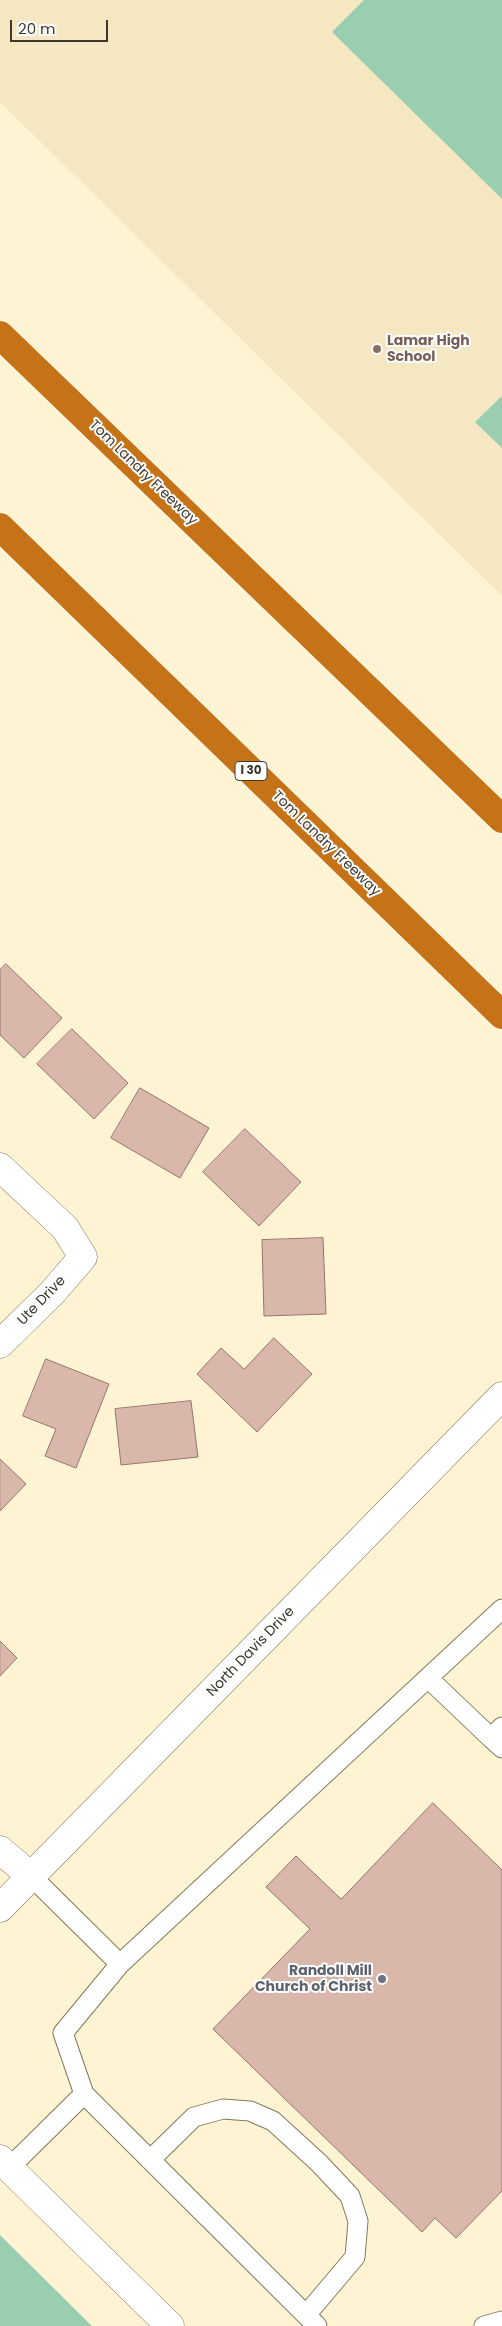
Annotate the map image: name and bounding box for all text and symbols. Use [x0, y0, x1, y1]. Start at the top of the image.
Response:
scale bar [12, 10, 110, 42]
text: 20 m [18, 18, 56, 39]
place label: Lamar High School [387, 333, 470, 366]
marker: Lamar High School [371, 343, 383, 355]
street label: Tom Landry Freeway [85, 417, 201, 529]
road number: I 30 [235, 761, 267, 780]
street label: Tom Landry Freeway [268, 788, 384, 900]
street label: Ute Drive [14, 1273, 70, 1329]
street label: North Davis Drive [204, 1604, 298, 1700]
place label: Randoll Mill Church of Christ [255, 1963, 372, 1995]
marker: Randoll Mill Church of Christ [376, 1973, 388, 1985]

